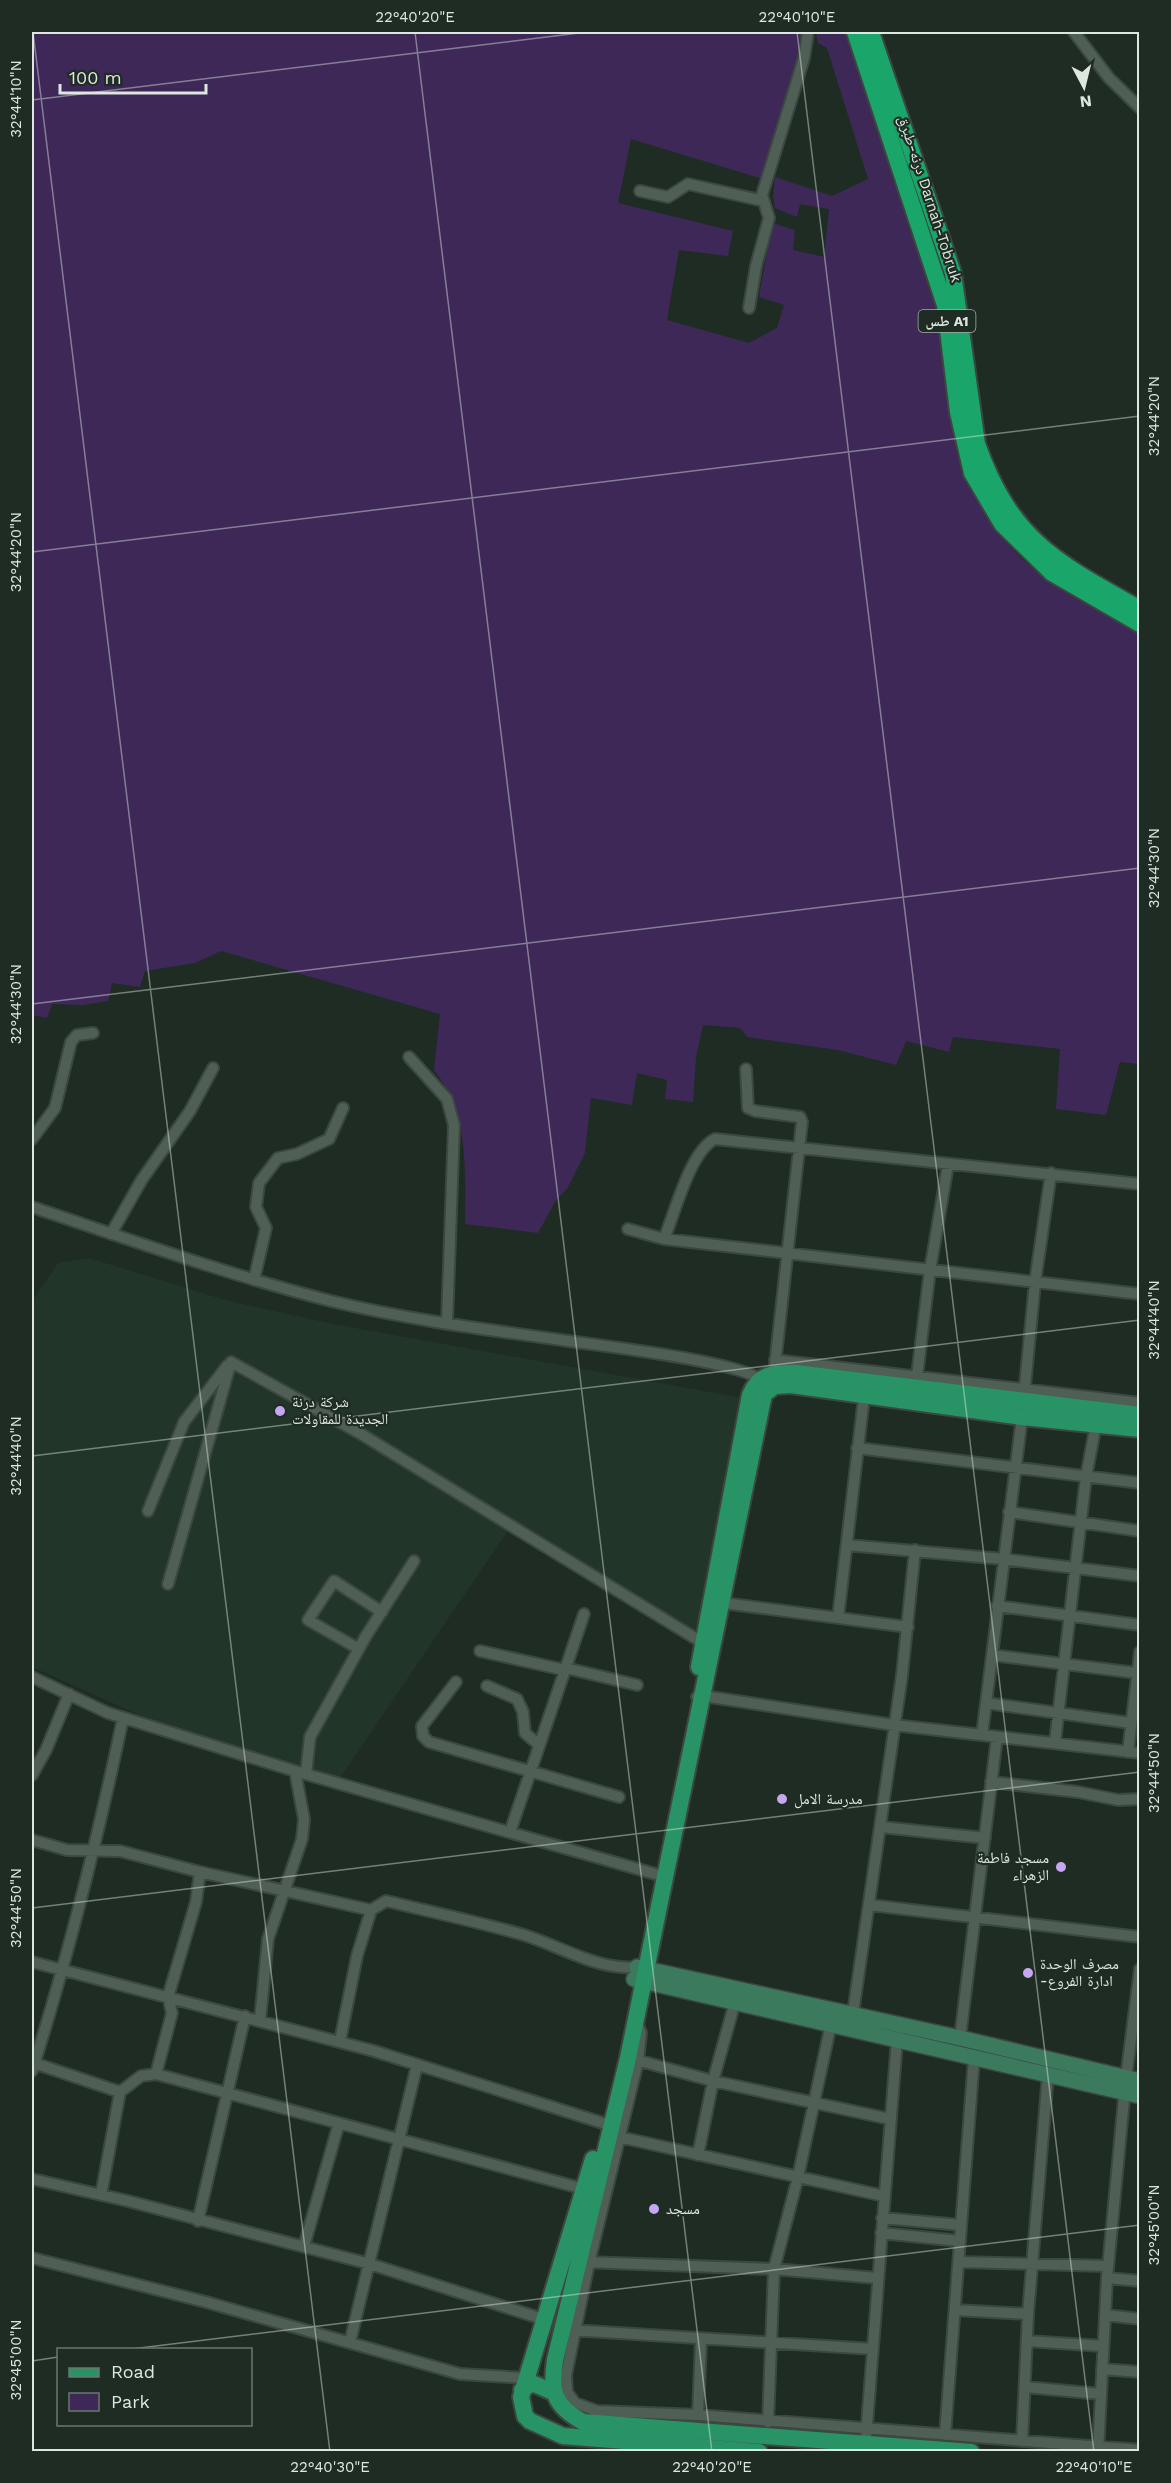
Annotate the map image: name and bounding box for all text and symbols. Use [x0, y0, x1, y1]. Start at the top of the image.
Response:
text: 22°40'20"E [375, 8, 455, 26]
text: 22°40'10"E [759, 8, 835, 26]
scale bar [60, 57, 206, 95]
north arrow [1054, 57, 1114, 117]
text: 32°44'10"N [7, 60, 25, 138]
text: 100 m [69, 67, 122, 88]
text: N [1079, 91, 1093, 112]
street label: درنه-طبرق Darnah-Tobruk [894, 113, 966, 285]
road number: طس A1 [918, 310, 976, 332]
text: 32°44'20"N [1145, 376, 1163, 456]
text: 32°44'20"N [7, 512, 25, 592]
text: 32°44'30"N [1145, 828, 1163, 908]
text: 32°44'30"N [7, 964, 25, 1044]
text: 32°44'40"N [1145, 1280, 1163, 1360]
place label: شركة درنة الجديدة للمقاولات [292, 1393, 388, 1428]
marker: شركة درنة الجديدة للمقاولات [273, 1404, 287, 1418]
text: 32°44'40"N [7, 1416, 25, 1496]
text: 32°44'50"N [1145, 1733, 1163, 1813]
place label: مدرسة الامل [794, 1790, 863, 1809]
marker: مدرسة الامل [775, 1792, 789, 1806]
place label: مسجد فاطمة الزهراء [977, 1849, 1049, 1884]
marker: مسجد فاطمة الزهراء [1054, 1860, 1068, 1874]
text: 32°44'50"N [7, 1868, 25, 1948]
place label: مصرف الوحدة -ادارة الفروع [1040, 1955, 1119, 1991]
marker: مصرف الوحدة -ادارة الفروع [1021, 1966, 1035, 1980]
text: 32°45'00"N [1145, 2184, 1163, 2266]
place label: مسجد [666, 2200, 700, 2218]
marker: مسجد [647, 2202, 661, 2216]
text: 32°45'00"N [7, 2319, 25, 2401]
legend [57, 2348, 252, 2426]
text: Road [111, 2361, 155, 2382]
text: Park [111, 2391, 150, 2412]
text: 22°40'30"E [290, 2458, 370, 2476]
text: 22°40'20"E [672, 2458, 752, 2476]
text: 22°40'10"E [1056, 2458, 1132, 2476]

